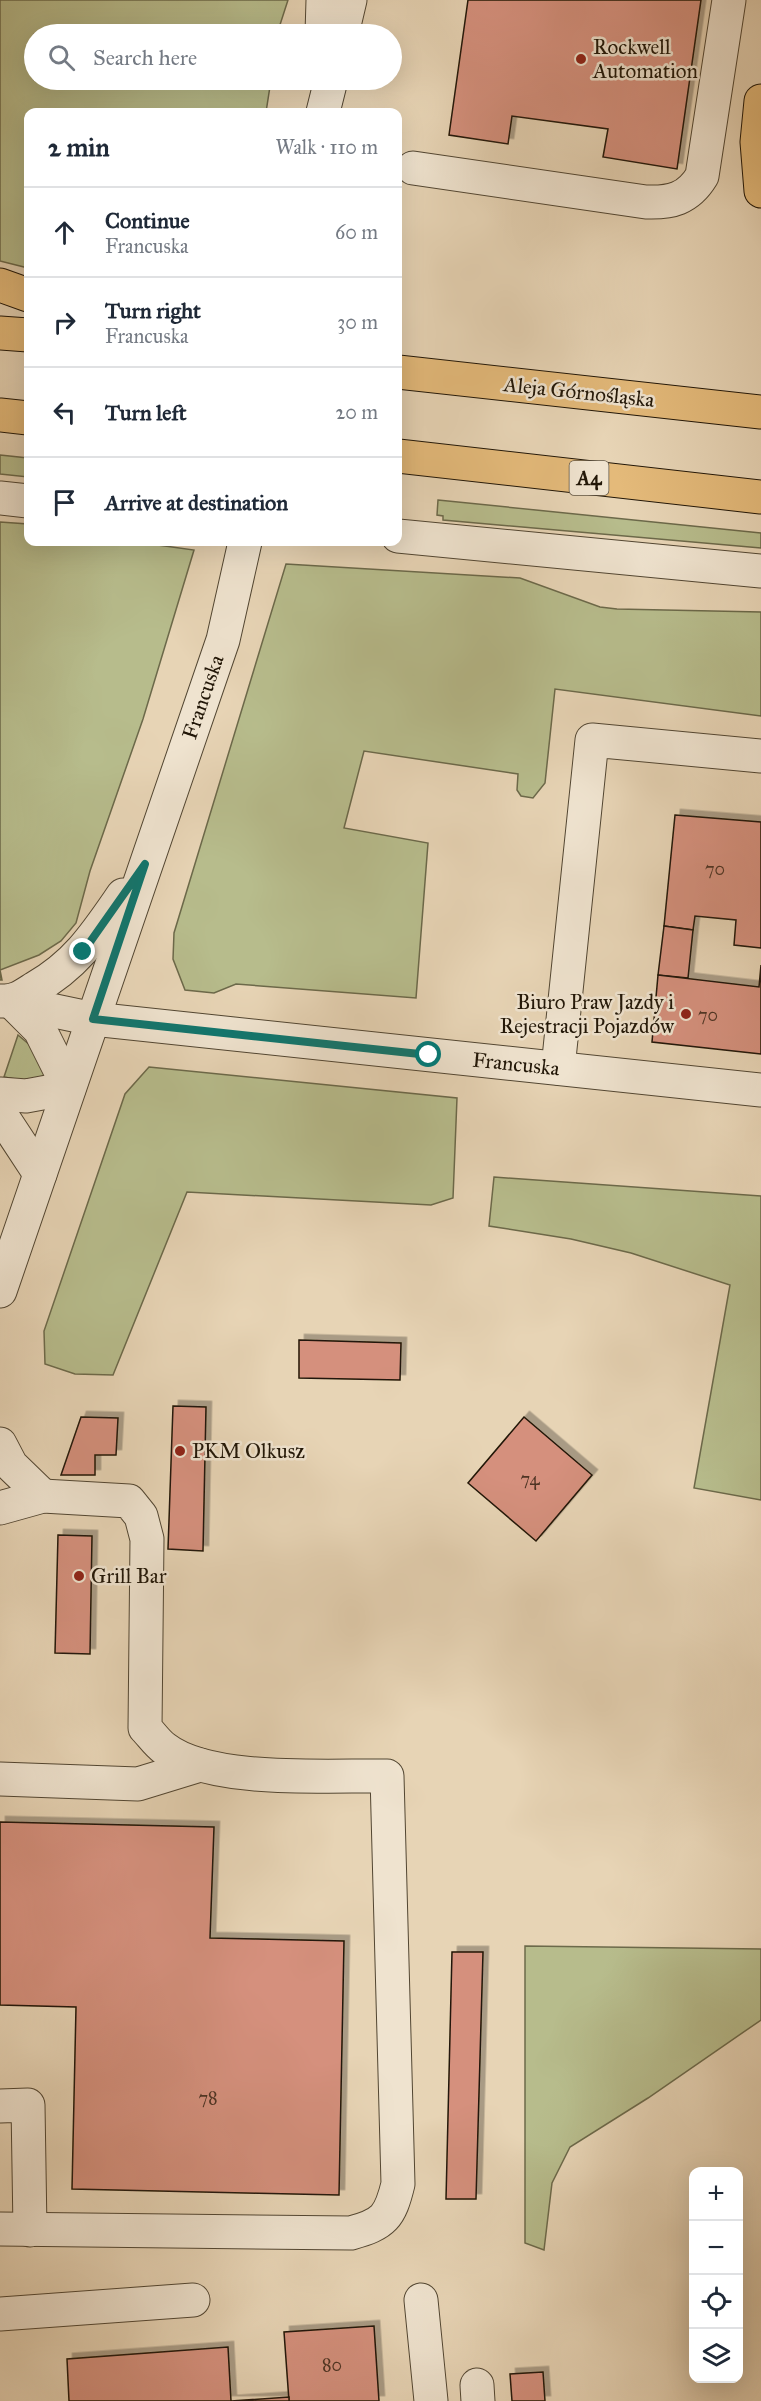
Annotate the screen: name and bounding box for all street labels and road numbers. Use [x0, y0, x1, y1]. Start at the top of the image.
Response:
street label: Aleja Górnośląska [501, 371, 656, 413]
road number: A4 [570, 461, 608, 495]
street label: Francuska [176, 651, 230, 743]
street label: Francuska [471, 1046, 561, 1082]

